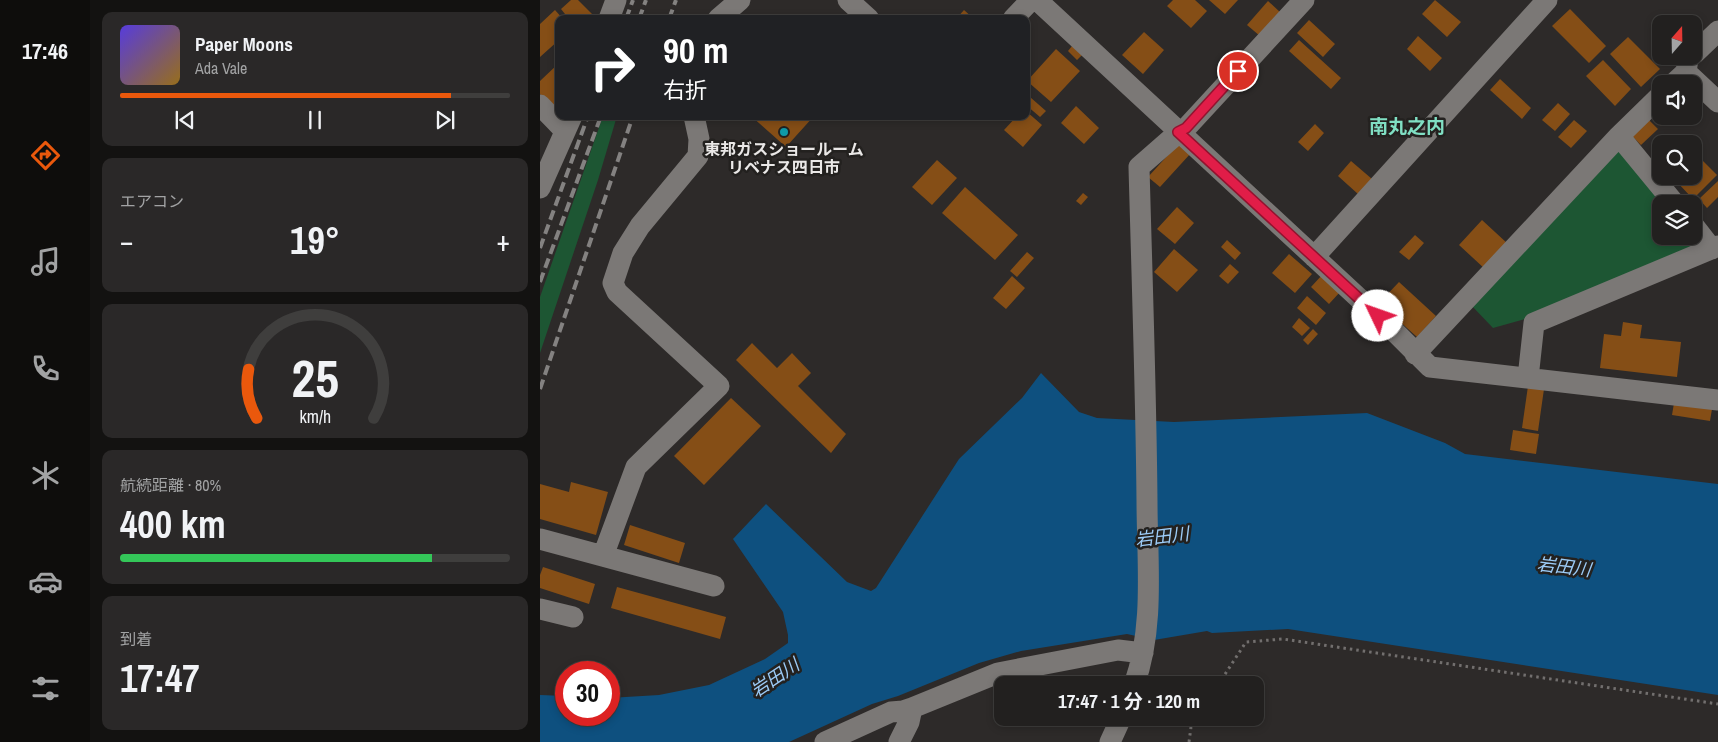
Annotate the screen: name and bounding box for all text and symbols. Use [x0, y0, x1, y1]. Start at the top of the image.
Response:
north arrow [1652, 15, 1702, 65]
map controls [1652, 15, 1702, 245]
text: 90 m [663, 27, 728, 74]
text: Paper Moons [195, 31, 293, 57]
icon: right [580, 35, 645, 100]
text: 17:46 [22, 36, 68, 66]
pin [1217, 50, 1259, 92]
text: Ada Vale [195, 57, 247, 79]
icon: arrive [1224, 57, 1252, 85]
text: 右折 [663, 75, 707, 105]
button: sound [1652, 75, 1702, 125]
icon: previous [171, 106, 199, 134]
icon: pause [301, 106, 329, 134]
icon: next [431, 106, 459, 134]
district label: 南丸之内 [1369, 113, 1445, 139]
marker: 東邦ガスショールーム リベナス四日市 [778, 126, 790, 138]
button: search [1652, 135, 1702, 185]
icon: directions [28, 138, 63, 173]
place label: 東邦ガスショールーム リベナス四日市 [704, 138, 864, 178]
text: エアコン [120, 190, 184, 212]
button: layers [1652, 195, 1702, 245]
text: 19° [290, 215, 340, 266]
text: − [120, 222, 133, 260]
text: + [497, 222, 510, 260]
icon: music [28, 244, 63, 279]
position arrow [1351, 289, 1403, 341]
text: 25 [291, 343, 339, 413]
icon: phone [28, 351, 63, 386]
text: km/h [299, 405, 331, 429]
icon: climate [28, 458, 63, 493]
text: 航続距離 · 80% [120, 474, 221, 496]
text: 400 km [120, 499, 226, 550]
water label: 岩田川 [1134, 521, 1192, 552]
water label: 岩田川 [1536, 551, 1594, 582]
icon: car [28, 564, 63, 599]
text: 到着 [120, 628, 152, 650]
water label: 岩田川 [745, 651, 806, 703]
text: 17:47 [120, 653, 200, 704]
speed limit sign: 30 [555, 661, 620, 726]
icon: filters [28, 671, 63, 706]
text: 17:47 · 1 分 · 120 m [1058, 688, 1200, 714]

